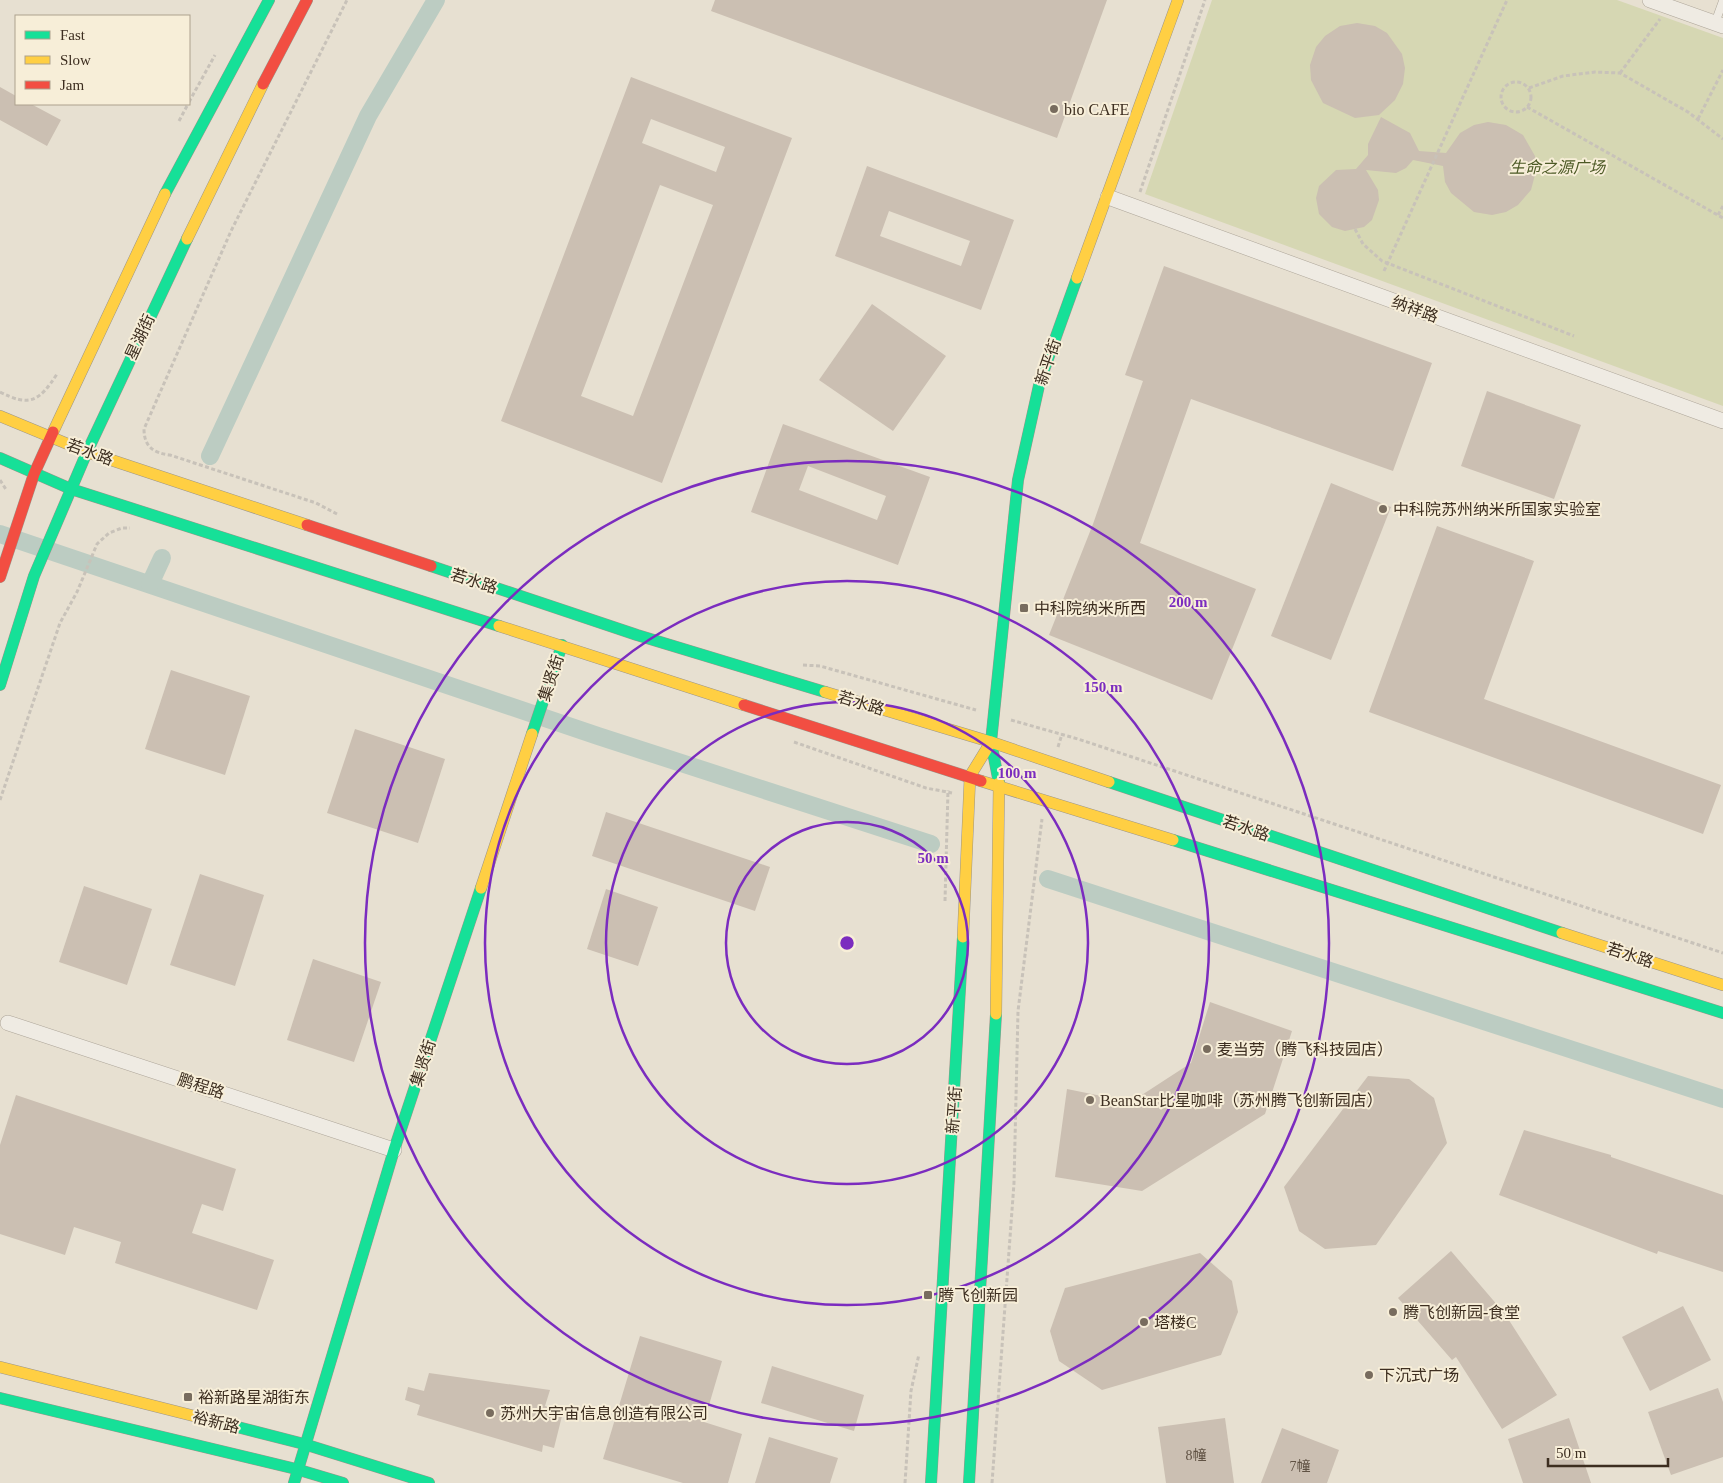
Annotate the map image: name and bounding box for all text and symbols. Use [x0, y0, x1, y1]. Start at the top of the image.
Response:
legend [15, 15, 190, 105]
text: Fast [60, 27, 86, 43]
text: Slow [60, 52, 91, 68]
text: Jam [60, 77, 84, 93]
place label: bio CAFE [1064, 101, 1129, 118]
marker: bio CAFE [1048, 103, 1060, 115]
park label: 生命之源广场 [1509, 159, 1607, 176]
street label: 纳祥路 [1390, 293, 1440, 325]
street label: 星湖街 [122, 312, 158, 362]
street label: 新平街 [1032, 337, 1064, 387]
street label: 若水路 [65, 436, 115, 468]
place label: 中科院苏州纳米所国家实验室 [1393, 501, 1601, 518]
marker: 中科院苏州纳米所国家实验室 [1377, 503, 1389, 515]
street label: 若水路 [449, 565, 499, 597]
text: 200 m [1169, 594, 1208, 610]
place label: 中科院纳米所西 [1034, 600, 1146, 617]
marker: 中科院纳米所西 [1018, 602, 1030, 614]
street label: 集贤街 [535, 653, 567, 703]
text: 150 m [1084, 679, 1123, 695]
street label: 若水路 [836, 688, 886, 718]
text: 100 m [998, 765, 1037, 781]
street label: 若水路 [1221, 812, 1271, 844]
text: 50 m [917, 850, 949, 866]
centre of rings [838, 934, 856, 952]
street label: 若水路 [1605, 939, 1655, 971]
street label: 集贤街 [407, 1038, 439, 1088]
place label: 麦当劳（腾飞科技园店） [1217, 1041, 1393, 1058]
marker: 麦当劳（腾飞科技园店） [1201, 1043, 1213, 1055]
street label: 鹏程路 [176, 1070, 226, 1102]
street label: 新平街 [944, 1085, 964, 1135]
place label: BeanStar比星咖啡（苏州腾飞创新园店） [1100, 1092, 1383, 1109]
marker: BeanStar比星咖啡（苏州腾飞创新园店） [1084, 1094, 1096, 1106]
place label: 腾飞创新园 [938, 1287, 1018, 1304]
marker: 腾飞创新园 [922, 1289, 934, 1301]
place label: 腾飞创新园-食堂 [1403, 1304, 1520, 1321]
marker: 腾飞创新园-食堂 [1387, 1306, 1399, 1318]
place label: 塔楼C [1154, 1314, 1197, 1331]
marker: 塔楼C [1138, 1316, 1150, 1328]
place label: 下沉式广场 [1379, 1367, 1459, 1384]
marker: 下沉式广场 [1363, 1369, 1375, 1381]
place label: 裕新路星湖街东 [198, 1389, 310, 1406]
marker: 裕新路星湖街东 [182, 1391, 194, 1403]
place label: 苏州大宇宙信息创造有限公司 [500, 1405, 708, 1422]
marker: 苏州大宇宙信息创造有限公司 [484, 1407, 496, 1419]
street label: 裕新路 [191, 1408, 241, 1436]
scale bar [1548, 1436, 1668, 1468]
text: 50 m [1556, 1445, 1587, 1461]
house number: 8幢 [1186, 1447, 1207, 1463]
house number: 7幢 [1290, 1458, 1311, 1474]

